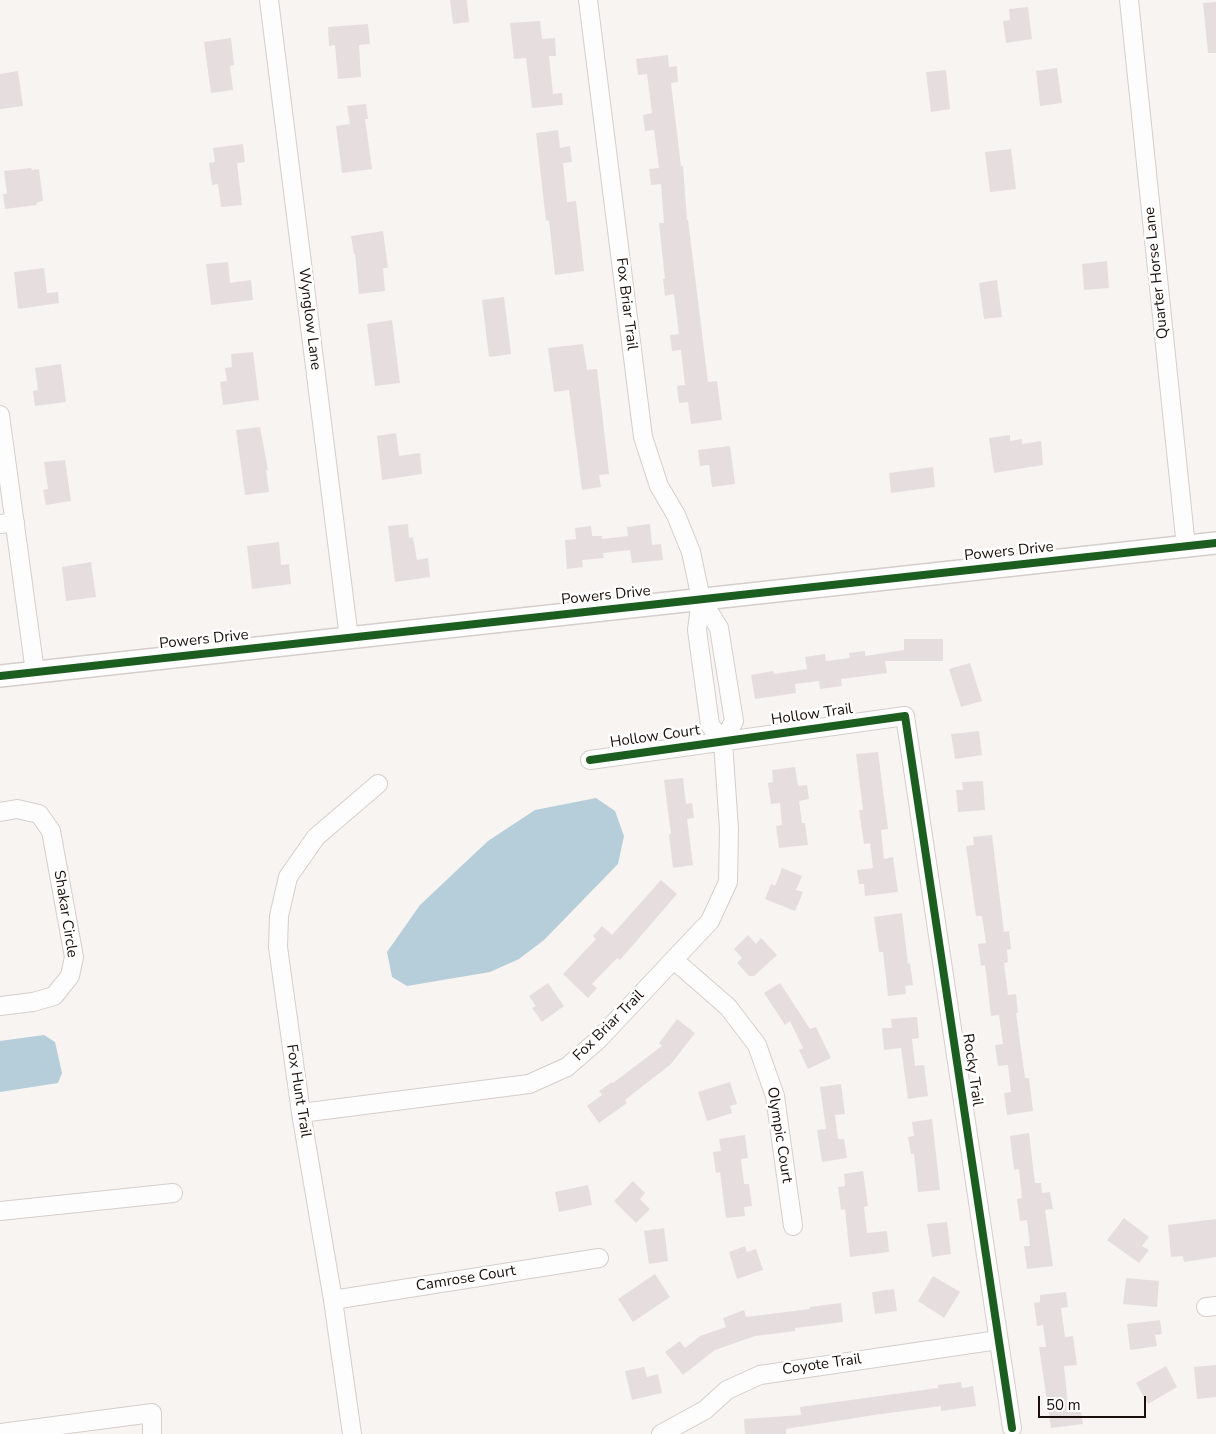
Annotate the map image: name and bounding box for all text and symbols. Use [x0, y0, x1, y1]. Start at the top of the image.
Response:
street label: Quarter Horse Lane [1141, 206, 1173, 340]
street label: Fox Briar Trail [611, 257, 641, 351]
street label: Wynglow Lane [294, 267, 324, 371]
street label: Powers Drive [963, 538, 1055, 566]
street label: Powers Drive [560, 582, 652, 610]
street label: Powers Drive [158, 626, 250, 654]
street label: Hollow Trail [770, 700, 854, 730]
street label: Hollow Court [609, 722, 701, 752]
street label: Shakar Circle [49, 869, 81, 959]
street label: Fox Briar Trail [570, 987, 648, 1065]
street label: Rocky Trail [958, 1033, 986, 1107]
street label: Fox Hunt Trail [282, 1043, 314, 1139]
street label: Olympic Court [763, 1086, 795, 1184]
street label: Camrose Court [415, 1262, 517, 1296]
street label: Coyote Trail [781, 1351, 863, 1379]
scale bar [1041, 1386, 1148, 1418]
text: 50 m [1046, 1395, 1081, 1415]

